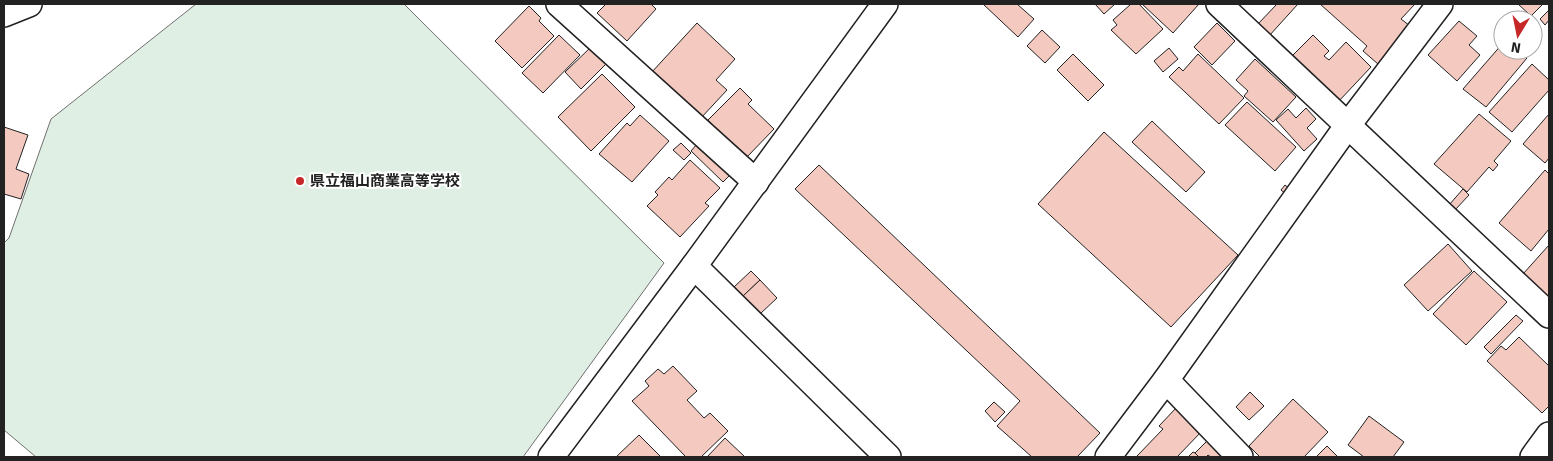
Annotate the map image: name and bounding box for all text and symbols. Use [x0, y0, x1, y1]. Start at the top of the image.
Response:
north arrow [1493, 10, 1543, 60]
text: N [1510, 38, 1522, 57]
place label: 県立福山商業高等学校 [310, 172, 460, 190]
marker: 県立福山商業高等学校 [294, 175, 306, 187]

